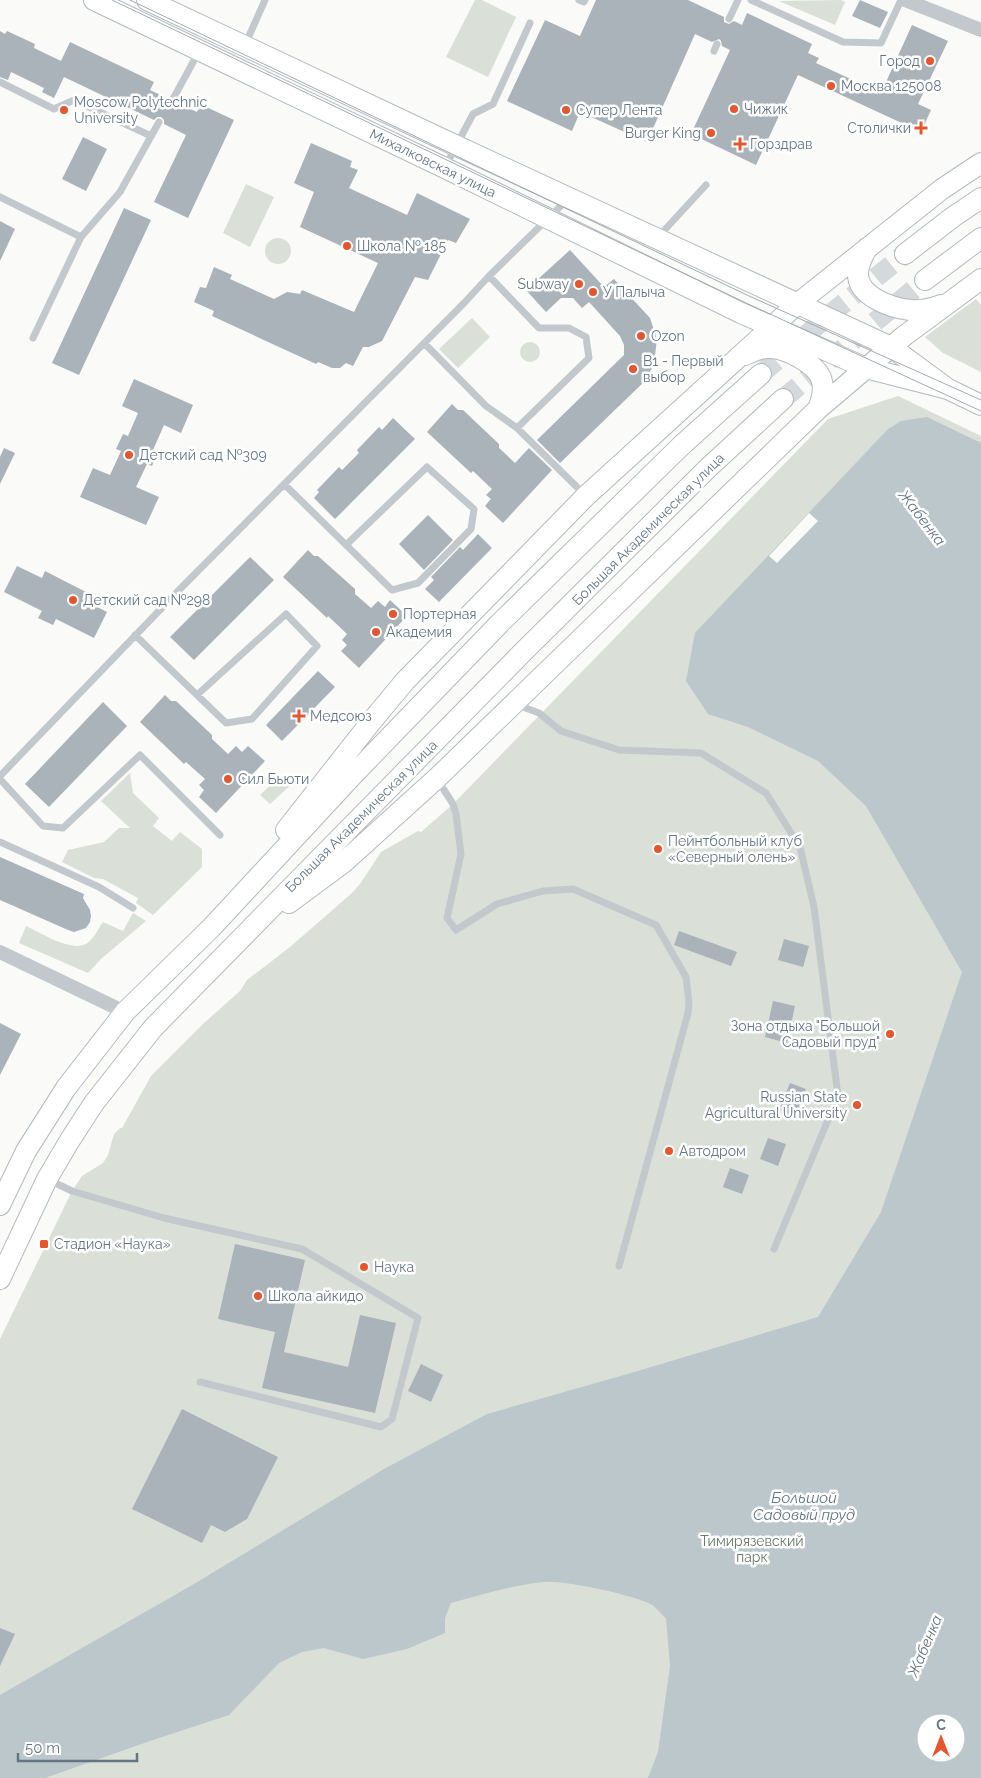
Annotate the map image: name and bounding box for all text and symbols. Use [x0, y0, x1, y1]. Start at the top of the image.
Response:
place label: Город [879, 53, 920, 69]
marker: Город [924, 55, 936, 67]
place label: Москва 125008 [841, 78, 942, 94]
marker: Москва 125008 [825, 80, 837, 92]
place label: Moscow Polytechnic University [74, 94, 207, 126]
place label: Чижик [744, 101, 788, 117]
place label: Супер Лента [576, 102, 662, 118]
marker: Чижик [728, 103, 740, 115]
marker: Moscow Polytechnic University [58, 104, 70, 116]
marker: Супер Лента [560, 104, 572, 116]
place label: Столички [847, 120, 911, 136]
marker: Столички [915, 122, 927, 134]
street label: Михалковская улица [367, 125, 499, 201]
place label: Burger King [625, 125, 701, 141]
marker: Burger King [705, 127, 717, 139]
place label: Горздрав [750, 136, 812, 152]
marker: Горздрав [734, 138, 746, 150]
place label: Школа № 185 [357, 238, 447, 254]
marker: Школа № 185 [341, 240, 353, 252]
place label: Subway [518, 276, 569, 292]
marker: Subway [573, 278, 585, 290]
place label: У Палыча [603, 284, 665, 300]
marker: У Палыча [587, 286, 599, 298]
place label: Ozon [651, 328, 685, 344]
marker: Ozon [635, 330, 647, 342]
place label: В1 - Первый выбор [643, 353, 724, 385]
marker: В1 - Первый выбор [627, 363, 639, 375]
place label: Детский сад №309 [139, 447, 267, 463]
marker: Детский сад №309 [123, 449, 135, 461]
street label: Большая Академическая улица [569, 450, 727, 608]
water label: Жабенка [894, 486, 949, 549]
place label: Детский сад №298 [83, 592, 210, 608]
marker: Детский сад №298 [67, 594, 79, 606]
place label: Портерная [403, 606, 477, 622]
marker: Портерная [387, 608, 399, 620]
place label: Академия [386, 624, 452, 640]
marker: Академия [370, 626, 382, 638]
place label: Медсоюз [310, 708, 372, 724]
marker: Медсоюз [292, 709, 306, 723]
street label: Большая Академическая улица [282, 737, 440, 895]
place label: Сил Бьюти [238, 771, 309, 787]
marker: Сил Бьюти [222, 773, 234, 785]
place label: Пейнтбольный клуб «Северный олень» [668, 833, 802, 865]
marker: Пейнтбольный клуб «Северный олень» [652, 843, 664, 855]
place label: Зона отдыха "Большой Садовый пруд" [731, 1018, 880, 1050]
marker: Зона отдыха "Большой Садовый пруд" [884, 1028, 896, 1040]
place label: Russian State Agricultural University [705, 1089, 847, 1121]
marker: Russian State Agricultural University [851, 1099, 863, 1111]
place label: Автодром [679, 1143, 746, 1159]
marker: Автодром [663, 1145, 675, 1157]
place label: Стадион «Наука» [54, 1236, 171, 1252]
marker: Стадион «Наука» [38, 1238, 50, 1250]
place label: Наука [374, 1259, 414, 1275]
marker: Наука [358, 1261, 370, 1273]
place label: Школа айкидо [268, 1288, 364, 1304]
marker: Школа айкидо [252, 1290, 264, 1302]
water label: Большой Садовый пруд [753, 1489, 855, 1524]
park label: Тимирязевский парк [700, 1533, 804, 1565]
water label: Жабенка [904, 1612, 946, 1680]
north arrow [916, 1713, 966, 1763]
text: С [936, 1717, 946, 1733]
scale bar [18, 1730, 136, 1762]
text: 50 m [25, 1739, 60, 1757]

